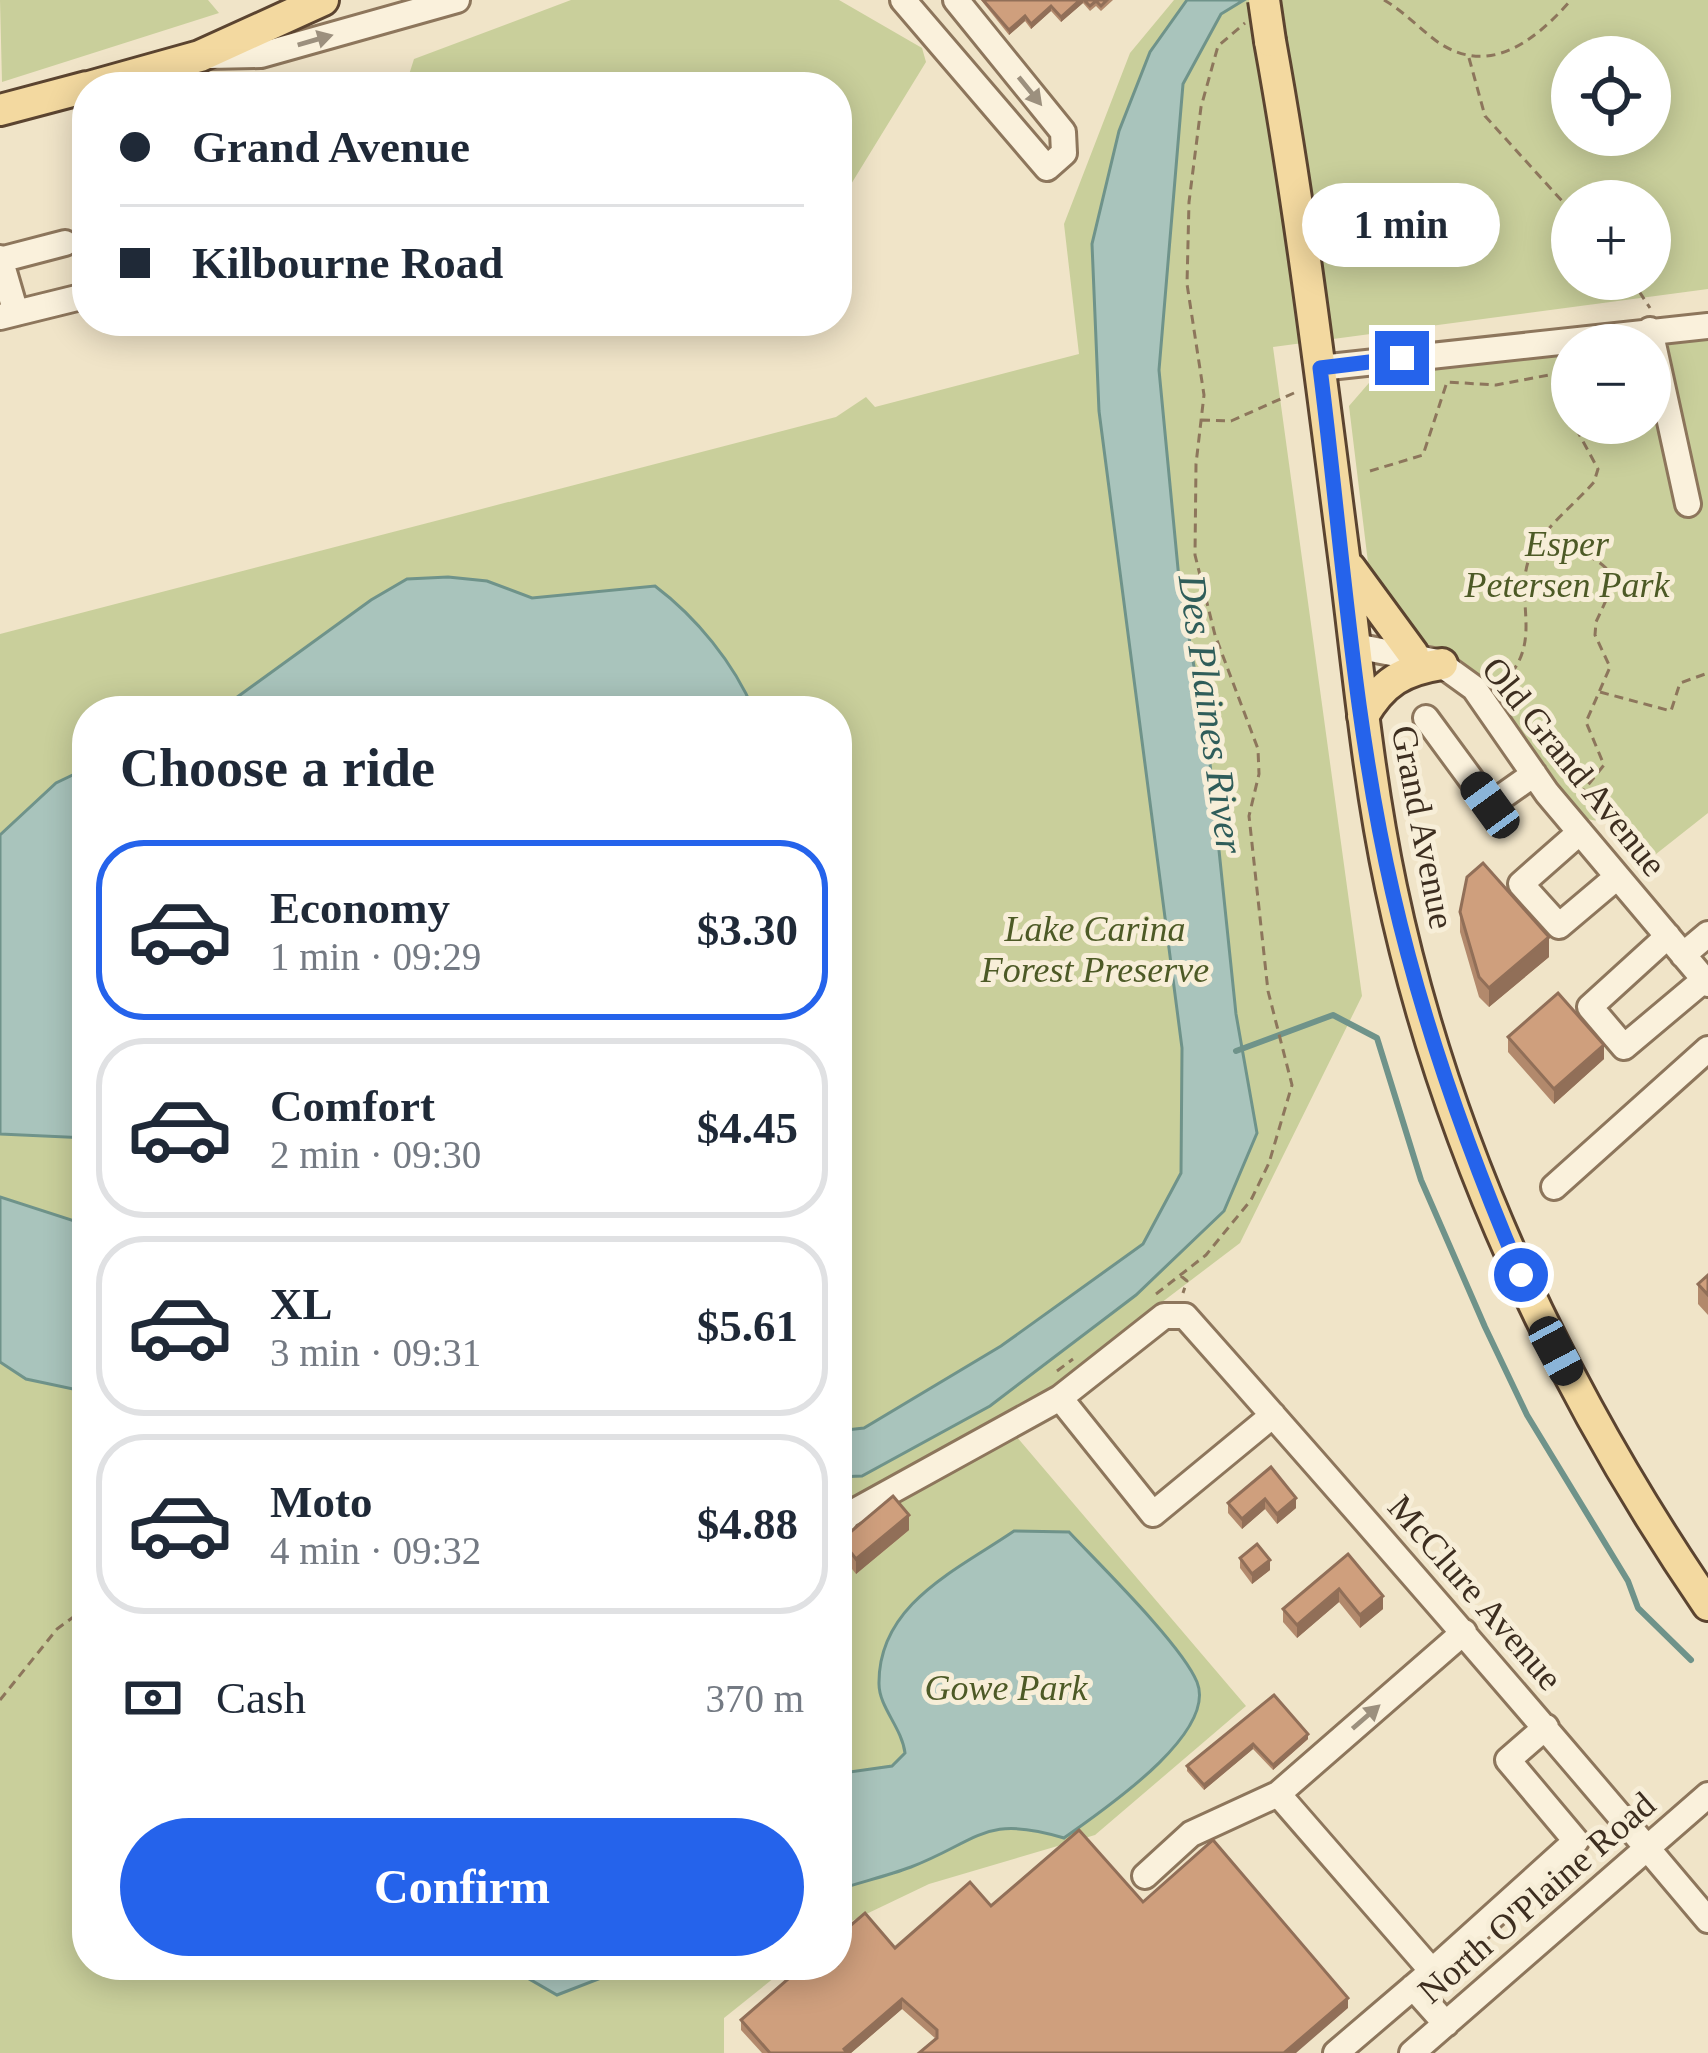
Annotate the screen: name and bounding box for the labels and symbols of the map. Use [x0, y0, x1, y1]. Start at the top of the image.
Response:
one-way arrow [297, 30, 334, 48]
one-way arrow [1017, 75, 1042, 106]
callout: 1 min [1303, 184, 1501, 268]
route end [1375, 331, 1429, 385]
park label: Esper Petersen Park [1464, 524, 1670, 605]
water label: Des Plaines River [1170, 571, 1253, 857]
street label: Old Grand Avenue [1474, 649, 1674, 884]
street label: Grand Avenue [1384, 722, 1462, 932]
car [1454, 765, 1526, 845]
park label: Lake Carina Forest Preserve [980, 909, 1209, 990]
route start [1494, 1248, 1548, 1302]
car [1523, 1311, 1589, 1391]
street label: McClure Avenue [1380, 1487, 1570, 1698]
park label: Gowe Park [925, 1668, 1089, 1708]
one-way arrow [1351, 1704, 1381, 1731]
street label: North O'Plaine Road [1410, 1784, 1663, 2011]

